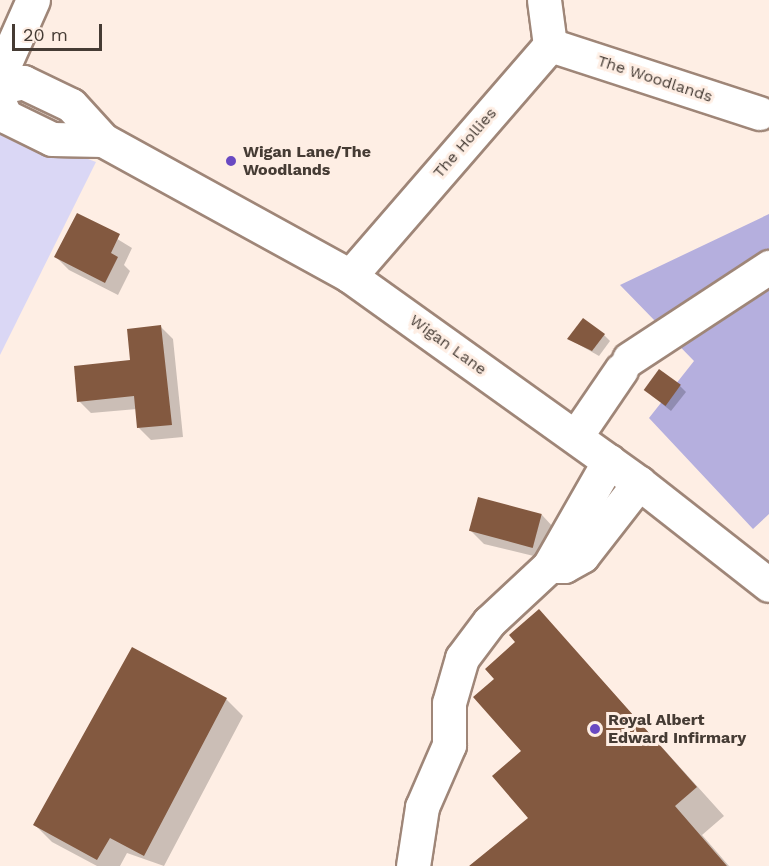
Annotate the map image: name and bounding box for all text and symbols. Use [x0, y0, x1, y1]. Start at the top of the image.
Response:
scale bar [15, 12, 105, 50]
text: 20 m [23, 24, 68, 45]
street label: The Woodlands [595, 51, 715, 107]
street label: The Hollies [429, 104, 501, 182]
place label: Wigan Lane/The Woodlands [243, 142, 371, 180]
marker: Wigan Lane/The Woodlands [224, 154, 238, 168]
street label: Wigan Lane [406, 311, 490, 379]
place label: Royal Albert Edward Infirmary [608, 710, 746, 748]
marker: Royal Albert Edward Infirmary [586, 720, 604, 738]

